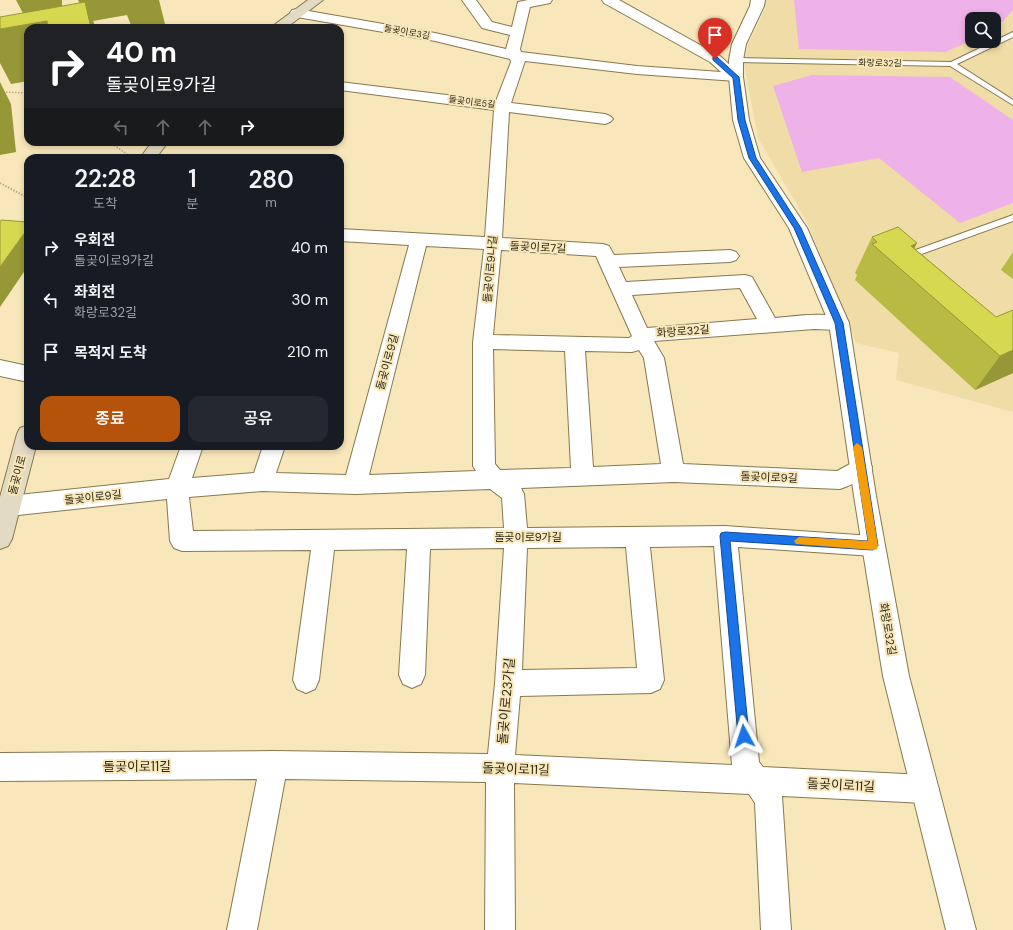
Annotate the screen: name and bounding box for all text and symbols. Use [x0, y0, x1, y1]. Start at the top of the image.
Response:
map controls [965, 12, 1001, 48]
button: search [965, 12, 1001, 48]
pin [698, 18, 732, 59]
street label: 돌곶이로3길 [383, 22, 431, 42]
icon: arrive [704, 24, 726, 46]
text: 40 m [106, 34, 177, 71]
icon: right [40, 40, 92, 92]
street label: 화랑로32길 [858, 57, 902, 69]
text: 돌곶이로9가길 [106, 73, 217, 97]
street label: 돌곶이로5길 [448, 93, 496, 111]
icon: left [110, 116, 132, 138]
icon: ahead [152, 116, 174, 138]
icon: ahead [194, 116, 216, 138]
icon: right [236, 116, 258, 138]
text: 22:28 [74, 163, 136, 194]
text: 1 [188, 163, 196, 194]
text: 280 [248, 164, 294, 195]
text: m [265, 194, 277, 211]
text: 도착 [93, 195, 117, 212]
text: 분 [186, 195, 198, 212]
text: 우회전 [74, 230, 115, 250]
street label: 돌곶이로9나길 [480, 235, 500, 303]
icon: right [40, 237, 62, 259]
text: 40 m [291, 238, 328, 258]
street label: 돌곶이로7길 [509, 239, 567, 255]
text: 돌곶이로9가길 [74, 252, 154, 269]
text: 좌회전 [74, 282, 115, 302]
icon: left [40, 289, 62, 311]
text: 30 m [292, 290, 328, 310]
text: 화랑로32길 [74, 304, 137, 321]
street label: 화랑로32길 [656, 322, 710, 340]
street label: 돌곶이로9길 [373, 332, 401, 392]
icon: arrive [40, 341, 62, 363]
text: 210 m [287, 342, 328, 362]
text: 목적지 도착 [74, 343, 147, 363]
button: 종료 [40, 396, 180, 442]
button: 공유 [188, 396, 328, 442]
street label: 돌곶이로 [5, 454, 29, 496]
street label: 돌곶이로9길 [740, 469, 798, 485]
street label: 돌곶이로9길 [64, 487, 122, 507]
street label: 돌곶이로9가길 [494, 530, 562, 544]
street label: 화랑로32길 [876, 602, 900, 656]
street label: 돌곶이로23가길 [494, 657, 518, 745]
position arrow [723, 715, 765, 757]
street label: 돌곶이로11길 [103, 758, 171, 775]
street label: 돌곶이로11길 [482, 759, 550, 779]
street label: 돌곶이로11길 [807, 775, 875, 795]

